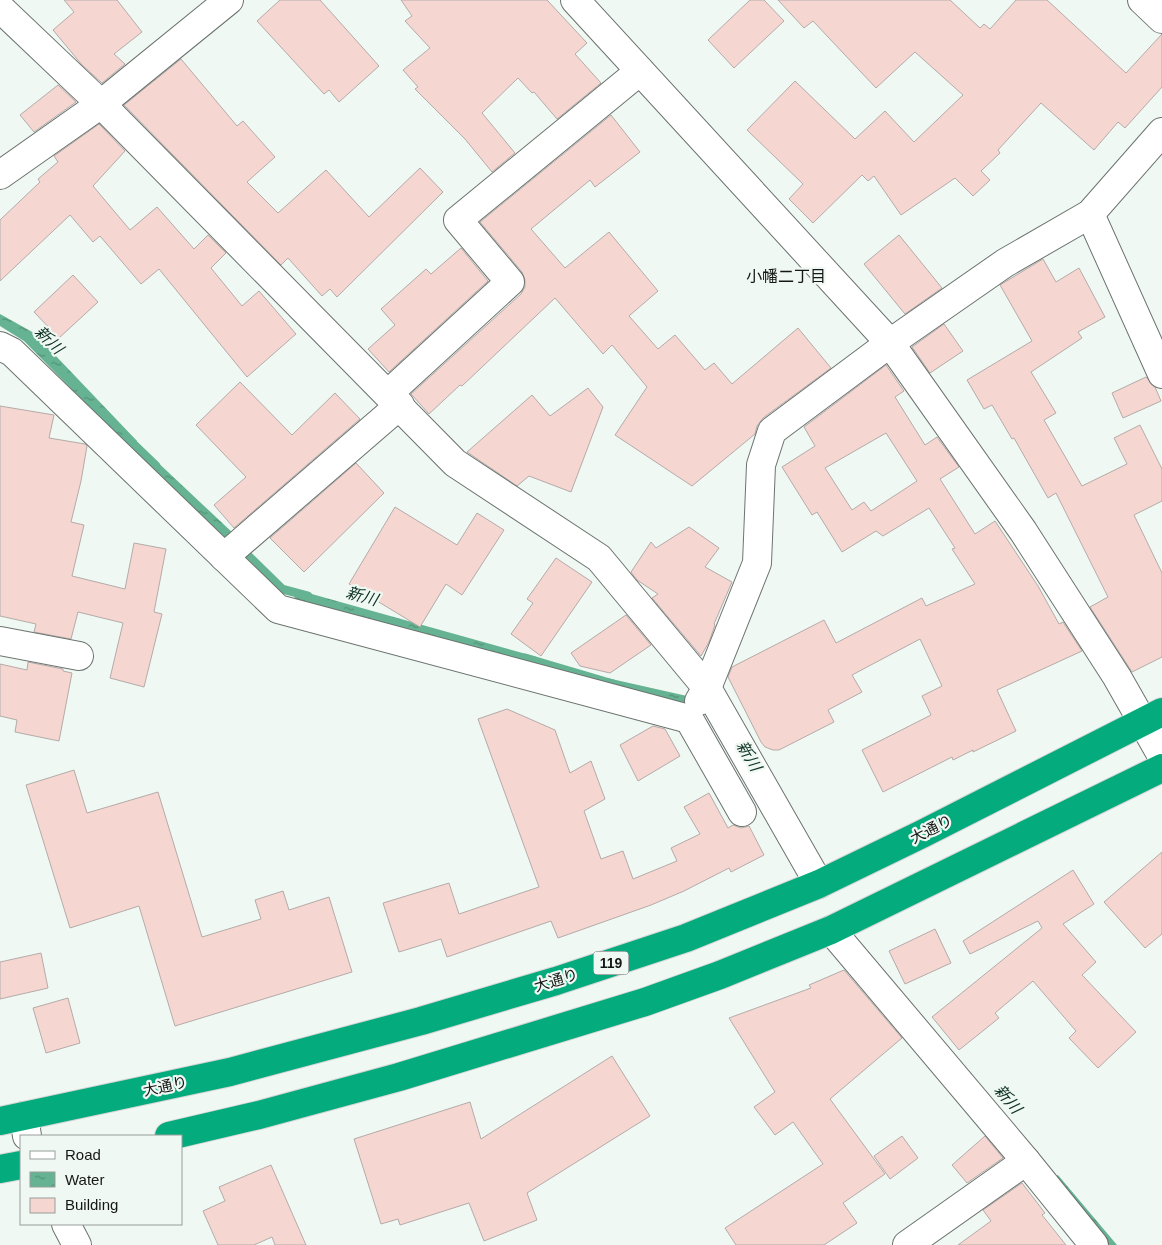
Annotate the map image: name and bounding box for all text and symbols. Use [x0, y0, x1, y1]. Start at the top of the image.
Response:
district label: 小幡二丁目 [746, 268, 826, 285]
water label: 新川 [32, 323, 68, 359]
water label: 新川 [344, 583, 382, 609]
water label: 新川 [733, 738, 766, 776]
street label: 大通り [907, 811, 955, 847]
road number: 119 [594, 951, 628, 974]
street label: 大通り [532, 965, 580, 995]
street label: 大通り [141, 1073, 189, 1099]
water label: 新川 [991, 1081, 1026, 1118]
legend [20, 1135, 182, 1225]
text: Road [65, 1146, 101, 1163]
text: Water [65, 1171, 104, 1188]
text: Building [65, 1196, 118, 1213]

